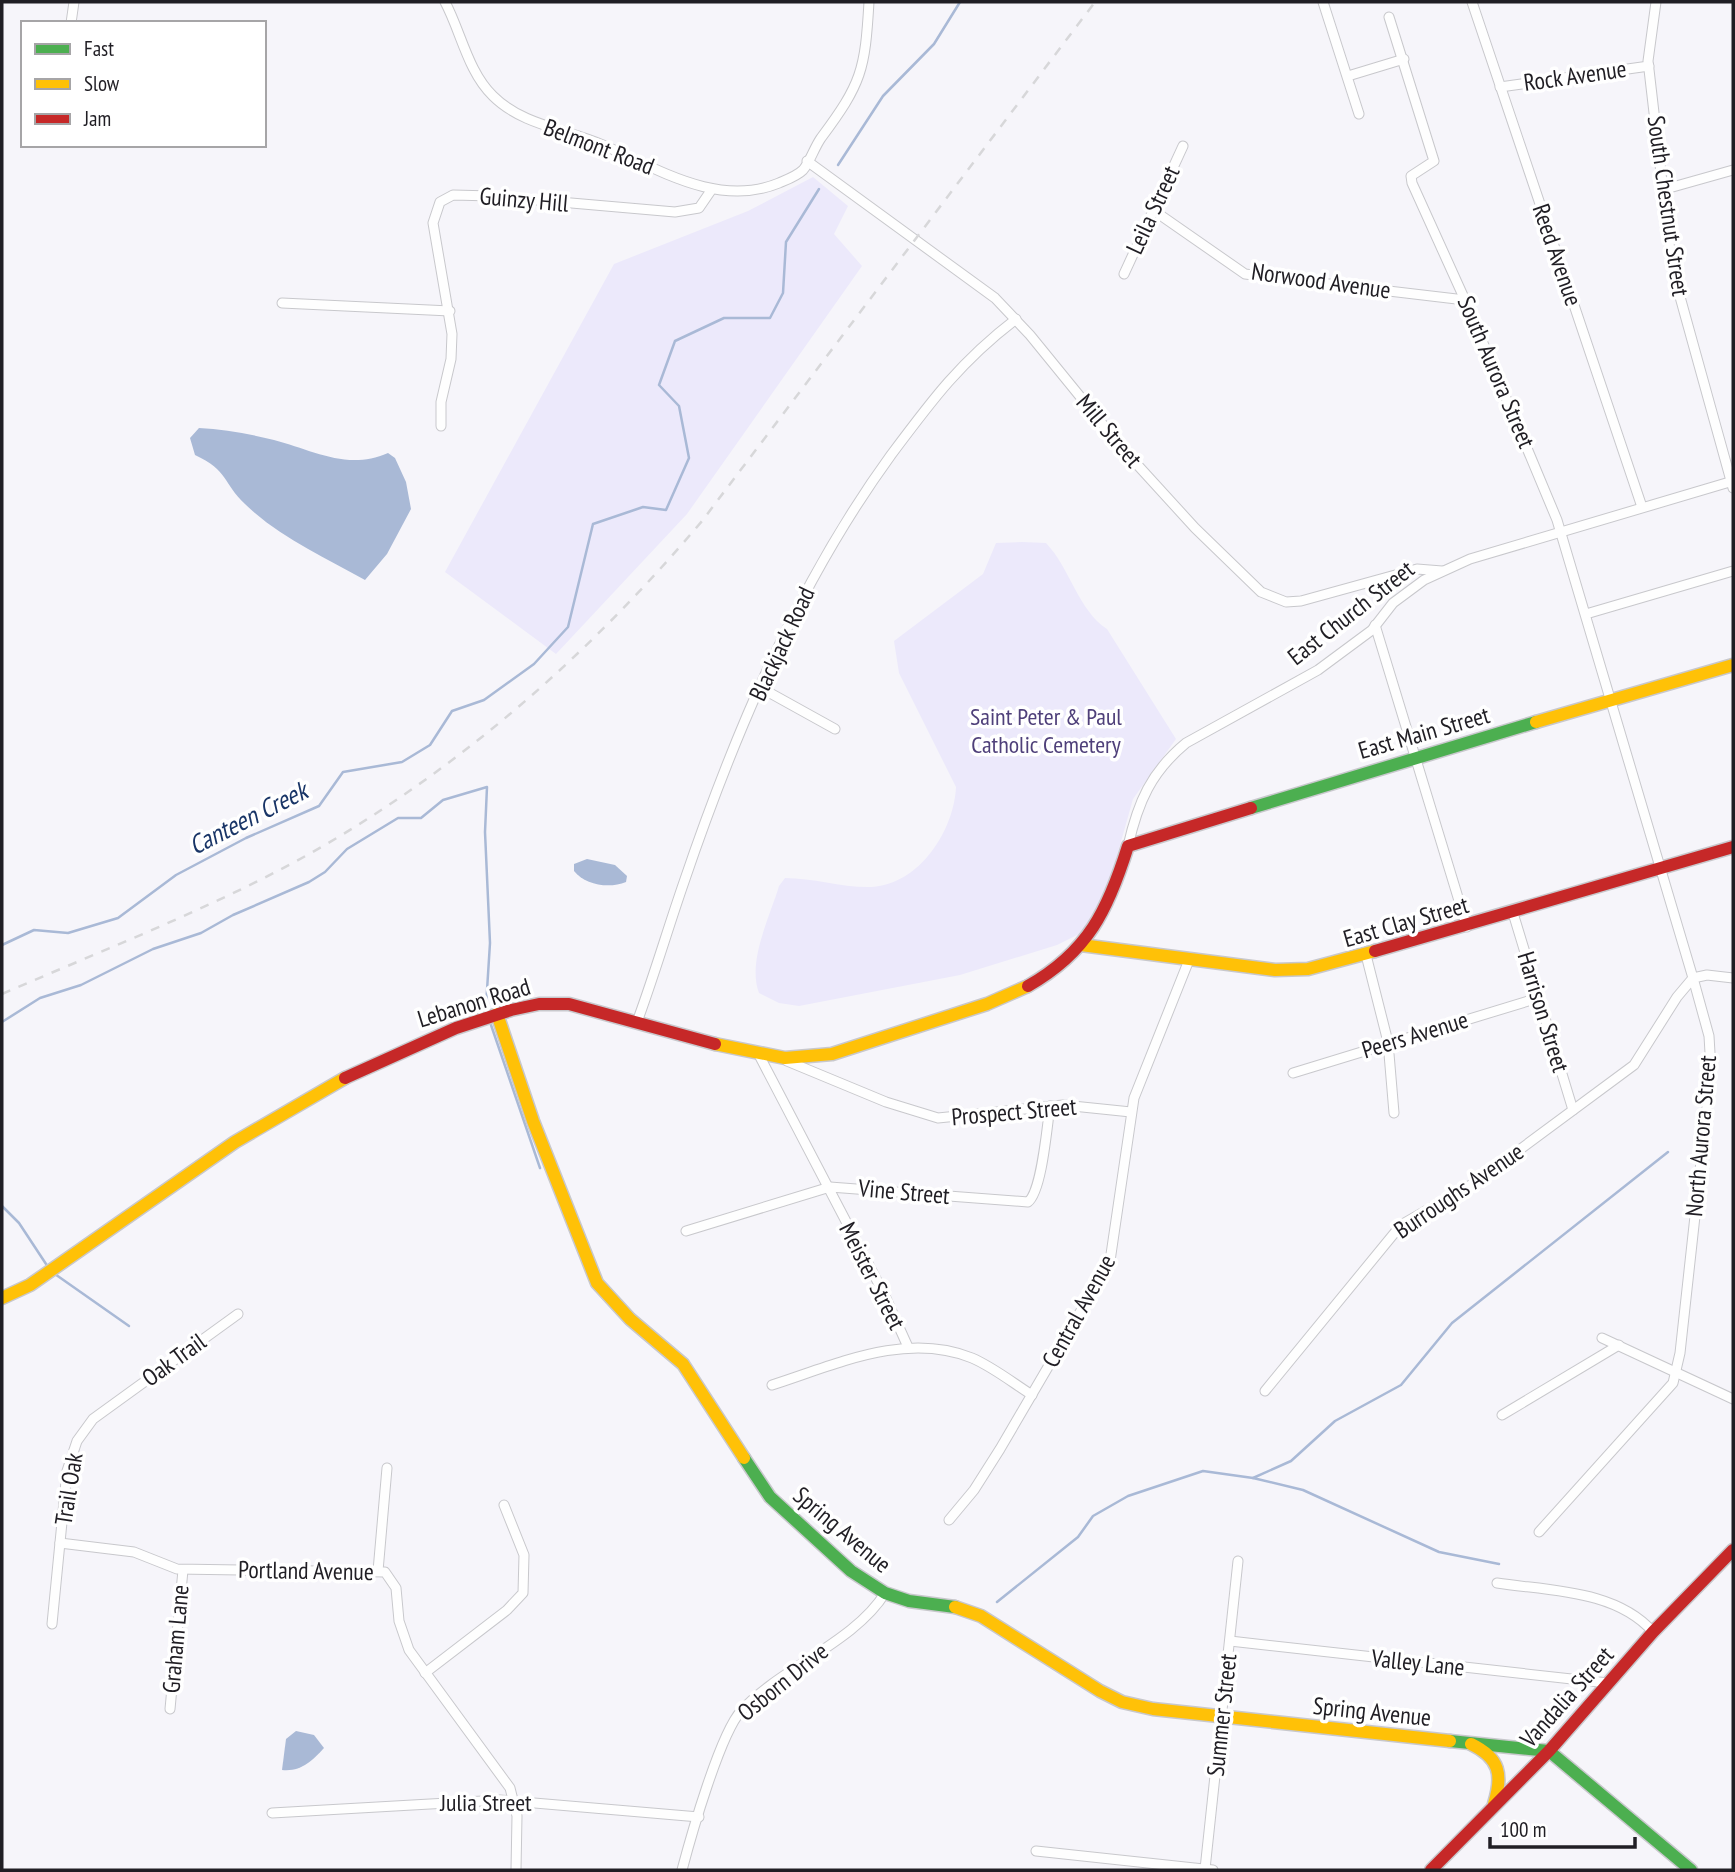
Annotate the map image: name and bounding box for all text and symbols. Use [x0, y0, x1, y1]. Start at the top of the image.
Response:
legend [21, 21, 266, 147]
text: Fast [84, 35, 114, 62]
street label: Rock Avenue [1522, 53, 1628, 98]
text: Slow [84, 70, 120, 97]
text: Jam [83, 105, 111, 132]
street label: Belmont Road [539, 111, 659, 182]
street label: South Chestnut Street [1640, 114, 1697, 298]
street label: Leila Street [1119, 160, 1187, 259]
street label: Guinzy Hill [478, 180, 570, 219]
street label: Reed Avenue [1526, 200, 1589, 310]
street label: Norwood Avenue [1250, 255, 1393, 306]
street label: South Aurora Street [1450, 291, 1543, 453]
street label: Mill Street [1070, 388, 1149, 474]
street label: East Church Street [1281, 553, 1420, 672]
street label: Blackjack Road [742, 582, 821, 706]
street label: East Main Street [1355, 699, 1493, 766]
park label: Saint Peter & Paul Catholic Cemetery [970, 701, 1122, 760]
water label: Canteen Creek [183, 772, 315, 861]
street label: East Clay Street [1340, 889, 1473, 954]
street label: Harrison Street [1510, 948, 1577, 1076]
street label: Lebanon Road [414, 971, 534, 1034]
street label: Peers Avenue [1358, 1004, 1472, 1065]
street label: North Aurora Street [1678, 1054, 1723, 1218]
street label: Prospect Street [950, 1091, 1078, 1132]
street label: Burroughs Avenue [1388, 1136, 1530, 1245]
street label: Vine Street [856, 1172, 951, 1211]
street label: Meister Street [832, 1217, 913, 1335]
street label: Central Avenue [1035, 1249, 1122, 1373]
street label: Oak Trail [136, 1326, 212, 1393]
street label: Trail Oak [47, 1450, 90, 1527]
street label: Spring Avenue [787, 1480, 898, 1580]
street label: Portland Avenue [238, 1554, 374, 1587]
street label: Graham Lane [155, 1584, 196, 1694]
street label: Osborn Drive [731, 1636, 834, 1728]
street label: Vandalia Street [1512, 1639, 1620, 1754]
street label: Valley Lane [1369, 1642, 1466, 1683]
street label: Summer Street [1200, 1652, 1243, 1778]
street label: Spring Avenue [1311, 1690, 1433, 1733]
street label: Julia Street [439, 1787, 532, 1818]
scale bar [1490, 1806, 1635, 1850]
text: 100 m [1500, 1816, 1546, 1843]

